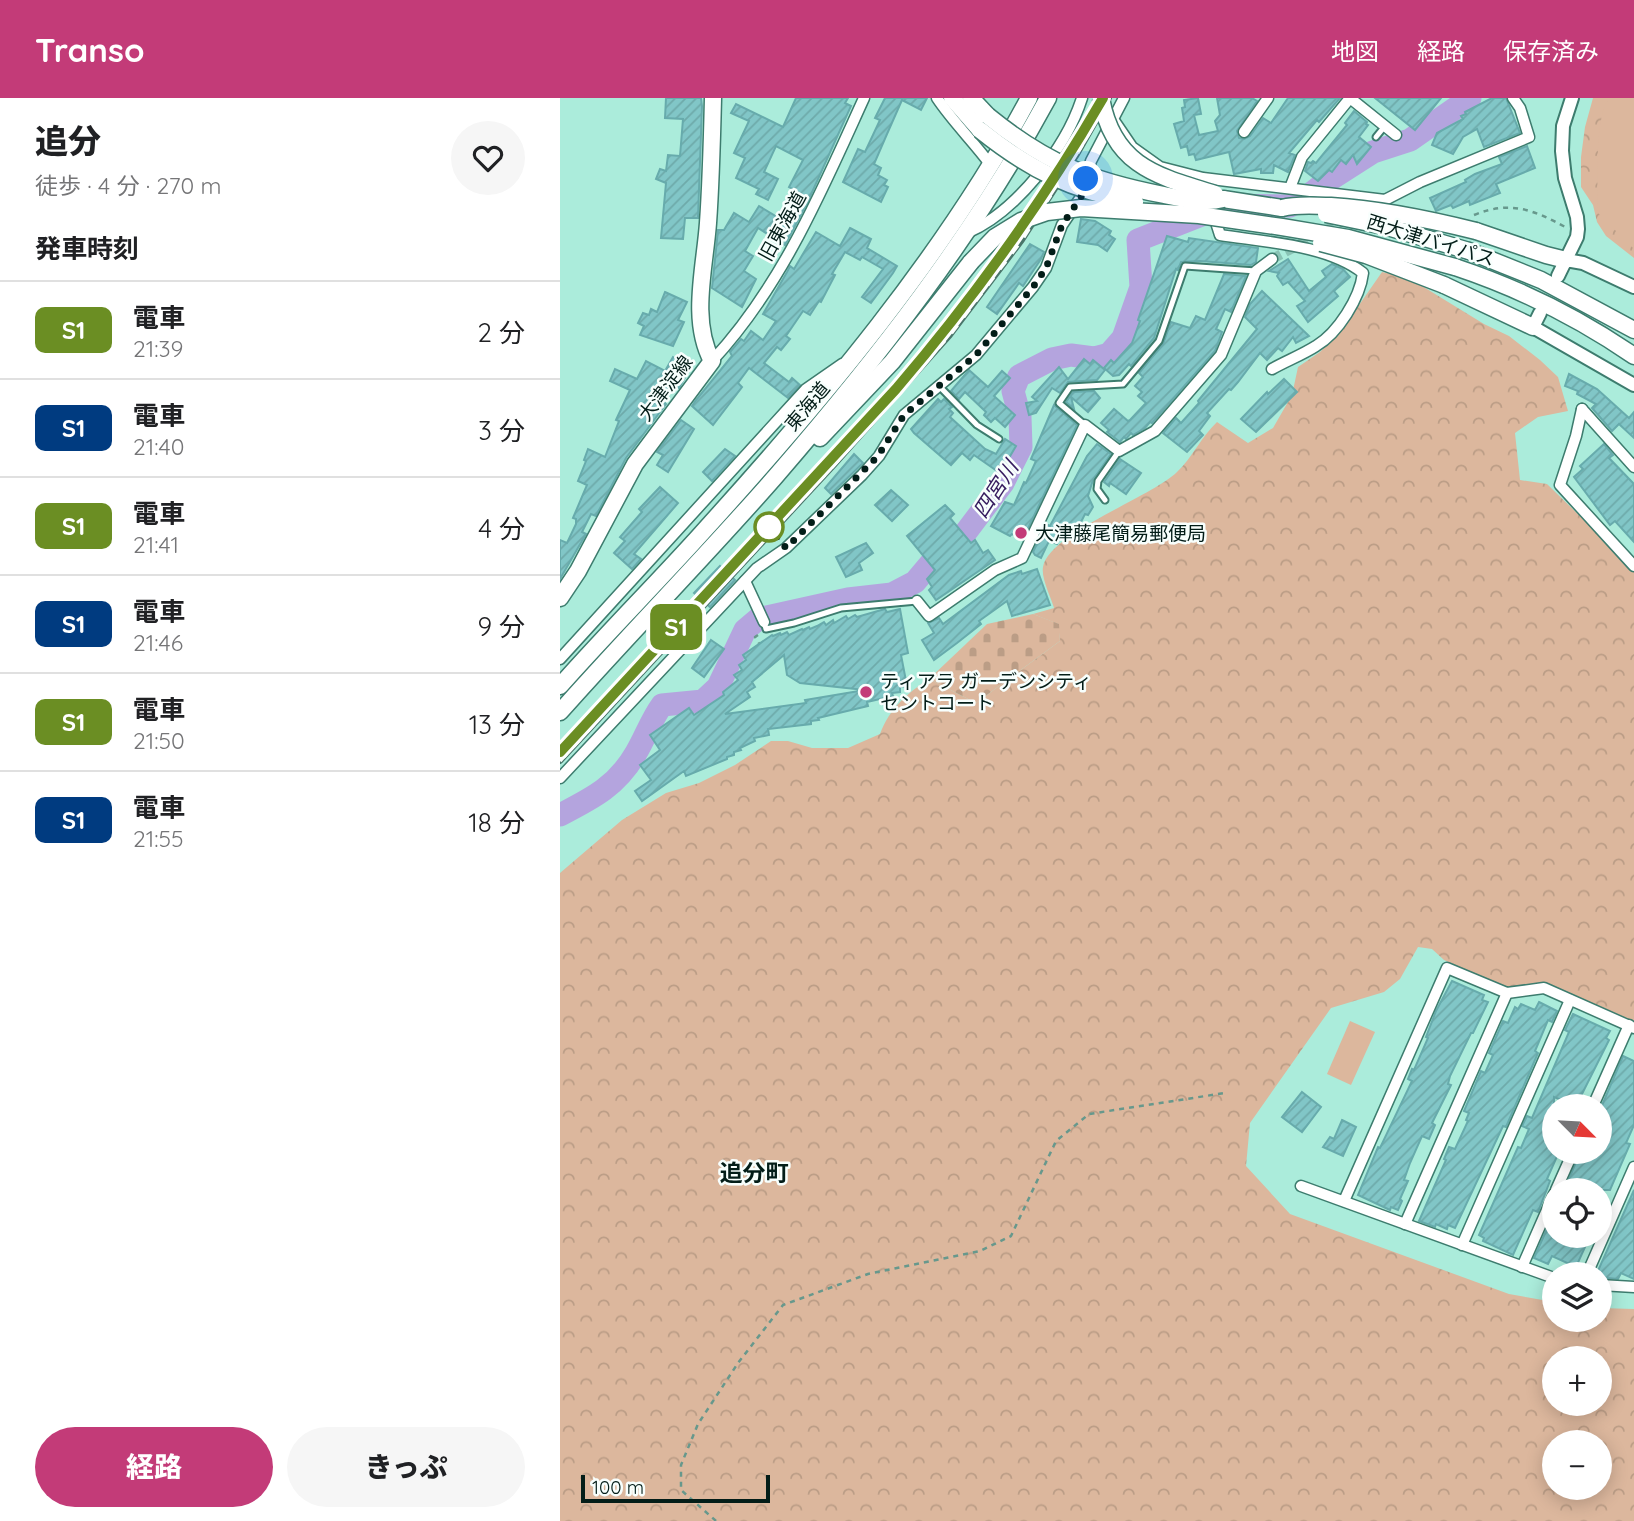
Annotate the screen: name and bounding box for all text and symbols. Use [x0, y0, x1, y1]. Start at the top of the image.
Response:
text: Transo [35, 29, 145, 70]
text: 地図 [1331, 36, 1379, 66]
text: 経路 [1417, 36, 1465, 66]
text: 保存済み [1503, 36, 1599, 66]
text: 追分 [35, 120, 101, 161]
button: heart [451, 121, 525, 195]
your location [1068, 161, 1103, 196]
text: 徒歩 · 4 分 · 270 m [35, 171, 222, 200]
street label: 旧東海道 [753, 187, 811, 265]
street label: 西大津バイパス [1364, 209, 1498, 271]
text: 発車時刻 [35, 232, 139, 265]
text: 電車 [133, 301, 185, 334]
text: S1 [62, 315, 85, 345]
text: 2 分 [477, 316, 525, 349]
text: 21:39 [133, 334, 183, 363]
street label: 大津淀線 [633, 350, 697, 426]
street label: 東海道 [779, 376, 835, 436]
text: 電車 [133, 399, 185, 432]
text: S1 [62, 413, 85, 443]
text: 3 分 [478, 414, 525, 447]
text: 21:40 [133, 432, 184, 461]
water label: 四宮川 [967, 454, 1024, 522]
text: 電車 [133, 497, 185, 530]
text: S1 [62, 511, 85, 541]
text: 4 分 [478, 512, 525, 545]
unlabelled marker [754, 512, 784, 542]
place label: 大津藤尾簡易郵便局 [1035, 521, 1206, 545]
marker: 大津藤尾簡易郵便局 [1013, 525, 1029, 541]
text: 21:41 [133, 530, 179, 559]
text: 電車 [133, 595, 185, 628]
line badge: S1 [645, 604, 708, 650]
text: S1 [62, 609, 85, 639]
text: 9 分 [477, 610, 525, 643]
text: S1 [664, 612, 688, 642]
text: 21:46 [133, 628, 183, 657]
place label: ティアラ ガーデンシティ セントコート [880, 669, 1092, 715]
marker: ティアラ ガーデンシティ セントコート [858, 684, 874, 700]
text: 電車 [133, 693, 185, 726]
text: S1 [62, 707, 85, 737]
text: 13 分 [469, 708, 525, 741]
text: 21:50 [133, 726, 185, 755]
text: 電車 [133, 791, 185, 824]
text: S1 [62, 805, 85, 835]
text: 18 分 [468, 806, 525, 839]
text: 21:55 [133, 824, 184, 853]
north arrow [1542, 1094, 1612, 1164]
map controls [1542, 1094, 1612, 1500]
district label: 追分町 [720, 1158, 789, 1187]
button: locate [1542, 1178, 1612, 1248]
button: layers [1542, 1262, 1612, 1332]
button: + [1542, 1346, 1612, 1416]
button: 経路 [35, 1427, 273, 1507]
button: きっぷ [287, 1427, 525, 1507]
button: − [1542, 1430, 1612, 1500]
scale bar [581, 1472, 770, 1504]
text: 100 m [592, 1475, 644, 1499]

